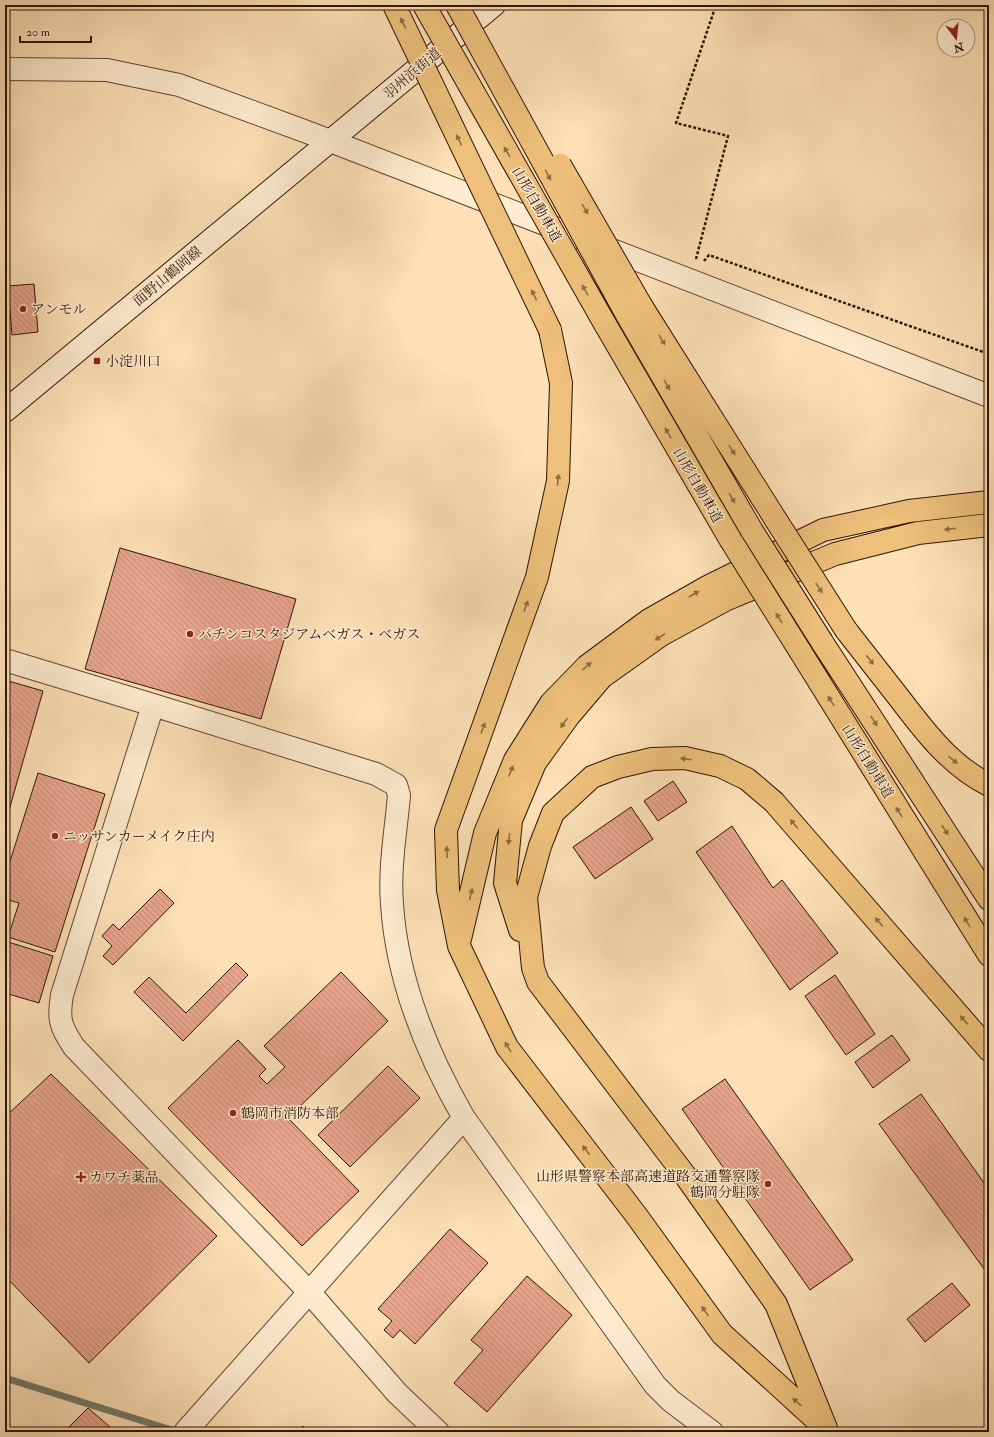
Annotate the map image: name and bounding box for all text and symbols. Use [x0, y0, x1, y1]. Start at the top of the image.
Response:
one-way arrow [400, 17, 406, 28]
scale bar [20, 18, 91, 44]
north arrow [936, 18, 976, 58]
text: 20 m [26, 25, 51, 40]
text: N [951, 39, 966, 55]
street label: 羽州浜街道 [380, 44, 445, 102]
one-way arrow [456, 134, 462, 146]
one-way arrow [504, 147, 511, 158]
street label: 山形自動車道 [508, 164, 565, 245]
one-way arrow [545, 169, 552, 181]
one-way arrow [581, 203, 588, 215]
street label: 面野山鶴岡線 [130, 243, 205, 310]
one-way arrow [582, 284, 589, 296]
one-way arrow [531, 289, 537, 301]
place label: アンモル [31, 301, 86, 318]
marker: アンモル [18, 304, 28, 314]
one-way arrow [659, 334, 666, 346]
place label: 小淀川口 [105, 353, 161, 370]
marker: 小淀川口 [92, 356, 102, 366]
one-way arrow [664, 379, 671, 391]
one-way arrow [665, 427, 672, 439]
street label: 山形自動車道 [669, 445, 726, 526]
one-way arrow [728, 445, 736, 455]
one-way arrow [555, 474, 561, 486]
one-way arrow [729, 492, 736, 504]
one-way arrow [944, 526, 956, 533]
one-way arrow [815, 583, 823, 594]
one-way arrow [688, 591, 700, 597]
one-way arrow [524, 599, 530, 611]
one-way arrow [775, 613, 783, 623]
place label: パチンコスタジアムベガス・ベガス [198, 626, 420, 643]
marker: パチンコスタジアムベガス・ベガス [185, 629, 195, 639]
one-way arrow [654, 633, 666, 640]
one-way arrow [865, 655, 874, 666]
one-way arrow [581, 662, 592, 671]
one-way arrow [827, 695, 834, 707]
one-way arrow [870, 716, 877, 727]
one-way arrow [560, 718, 568, 728]
street label: 山形自動車道 [838, 721, 897, 801]
one-way arrow [480, 722, 486, 734]
one-way arrow [947, 755, 958, 764]
one-way arrow [680, 756, 692, 762]
one-way arrow [508, 765, 514, 776]
one-way arrow [895, 806, 903, 817]
one-way arrow [789, 819, 798, 829]
one-way arrow [941, 825, 948, 836]
place label: ニッサンカーメイク庄内 [63, 828, 214, 845]
marker: ニッサンカーメイク庄内 [50, 831, 60, 841]
one-way arrow [506, 832, 512, 845]
one-way arrow [444, 845, 450, 858]
one-way arrow [468, 888, 474, 900]
one-way arrow [964, 916, 971, 928]
one-way arrow [874, 917, 883, 928]
one-way arrow [960, 1015, 969, 1026]
one-way arrow [504, 1041, 511, 1053]
place label: 鶴岡市消防本部 [241, 1105, 339, 1122]
marker: 鶴岡市消防本部 [228, 1108, 238, 1118]
one-way arrow [582, 1145, 591, 1156]
place label: 山形県警察本部高速道路交通警察隊 鶴岡分駐隊 [536, 1168, 760, 1201]
place label: カワチ薬品 [89, 1169, 159, 1186]
marker: カワチ薬品 [76, 1172, 86, 1182]
marker: 山形県警察本部高速道路交通警察隊 鶴岡分駐隊 [763, 1179, 773, 1189]
one-way arrow [701, 1306, 709, 1316]
one-way arrow [792, 1398, 802, 1407]

